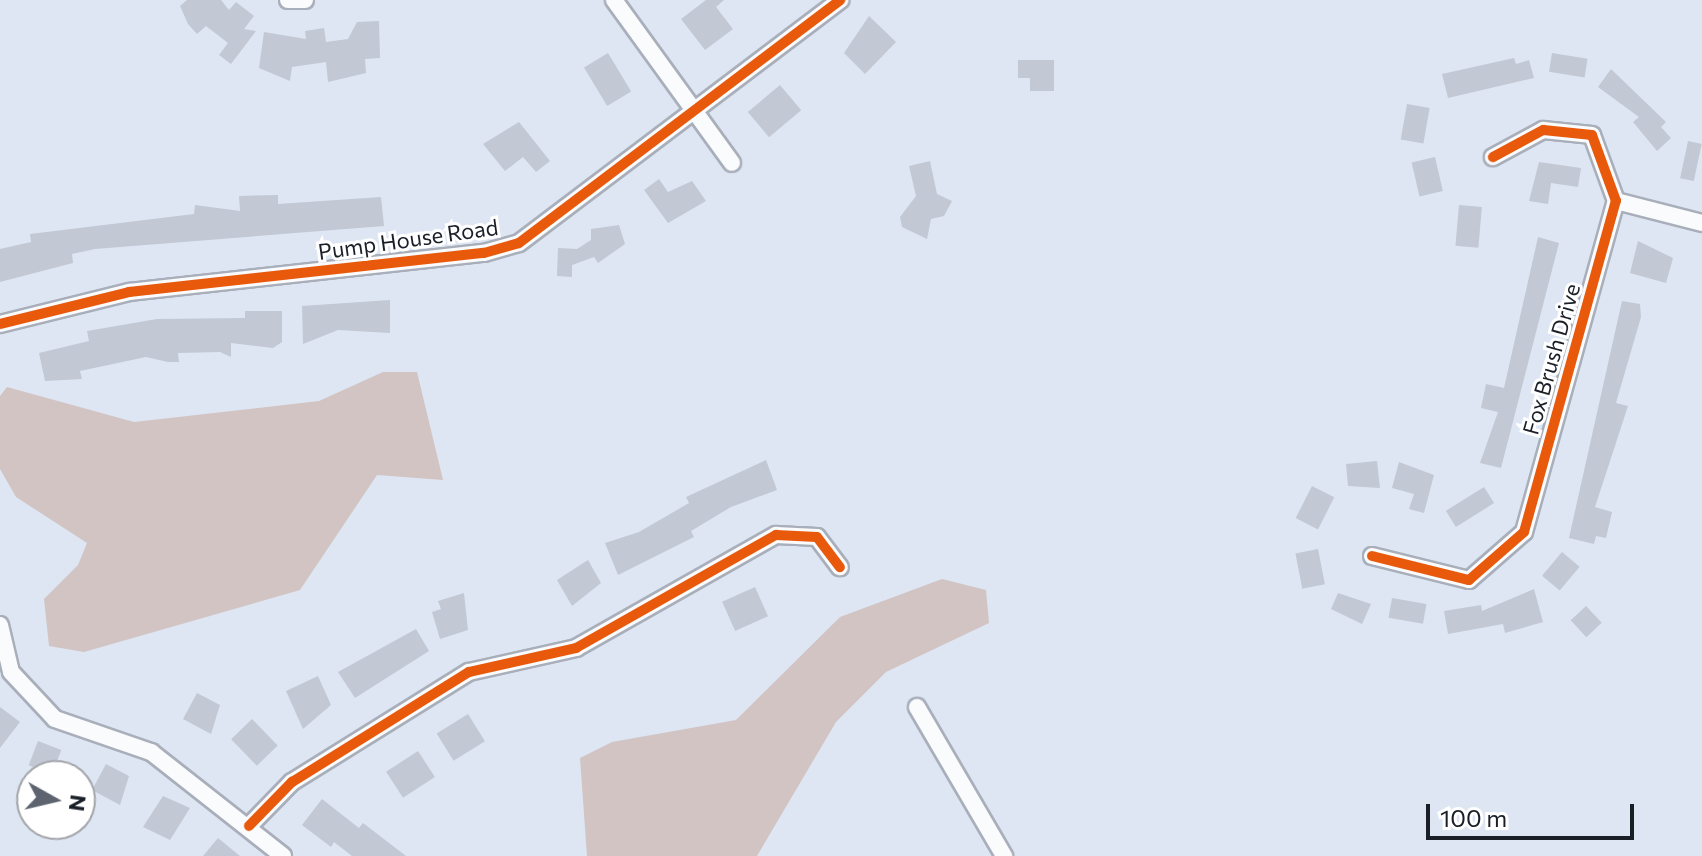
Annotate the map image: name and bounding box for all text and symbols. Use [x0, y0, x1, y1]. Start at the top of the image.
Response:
street label: Pump House Road [316, 213, 500, 265]
street label: Fox Brush Drive [1517, 280, 1585, 438]
north arrow [16, 760, 96, 840]
scale bar [1430, 788, 1638, 838]
text: N [64, 793, 93, 813]
text: 100 m [1440, 803, 1507, 832]

